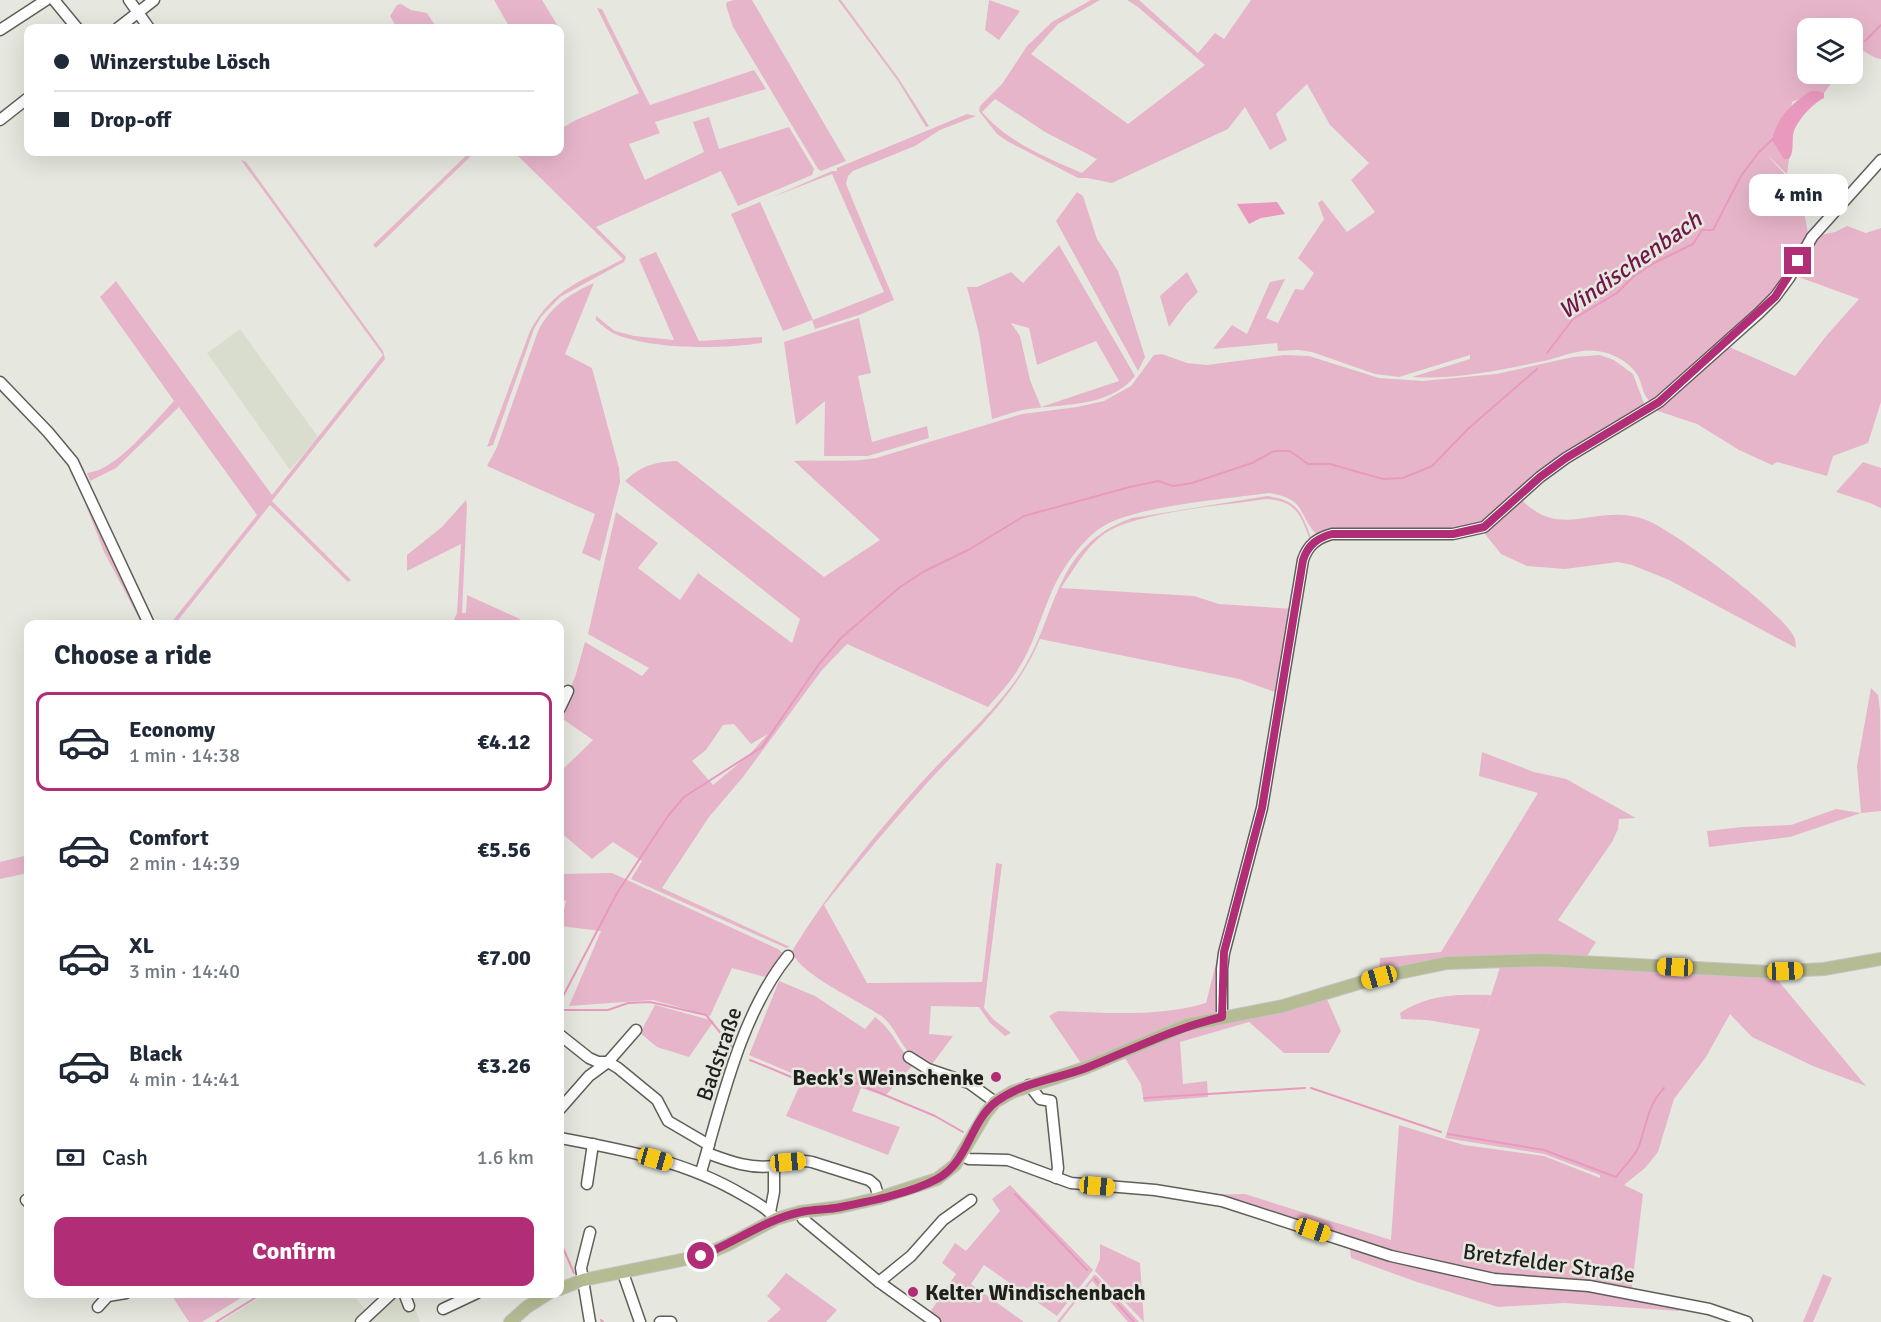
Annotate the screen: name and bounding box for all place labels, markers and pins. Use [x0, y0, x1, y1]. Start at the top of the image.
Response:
place label: Beck's Weinschenke [792, 1064, 984, 1091]
marker: Beck's Weinschenke [989, 1070, 1003, 1084]
place label: Kelter Windischenbach [925, 1279, 1146, 1306]
marker: Kelter Windischenbach [906, 1285, 920, 1299]

